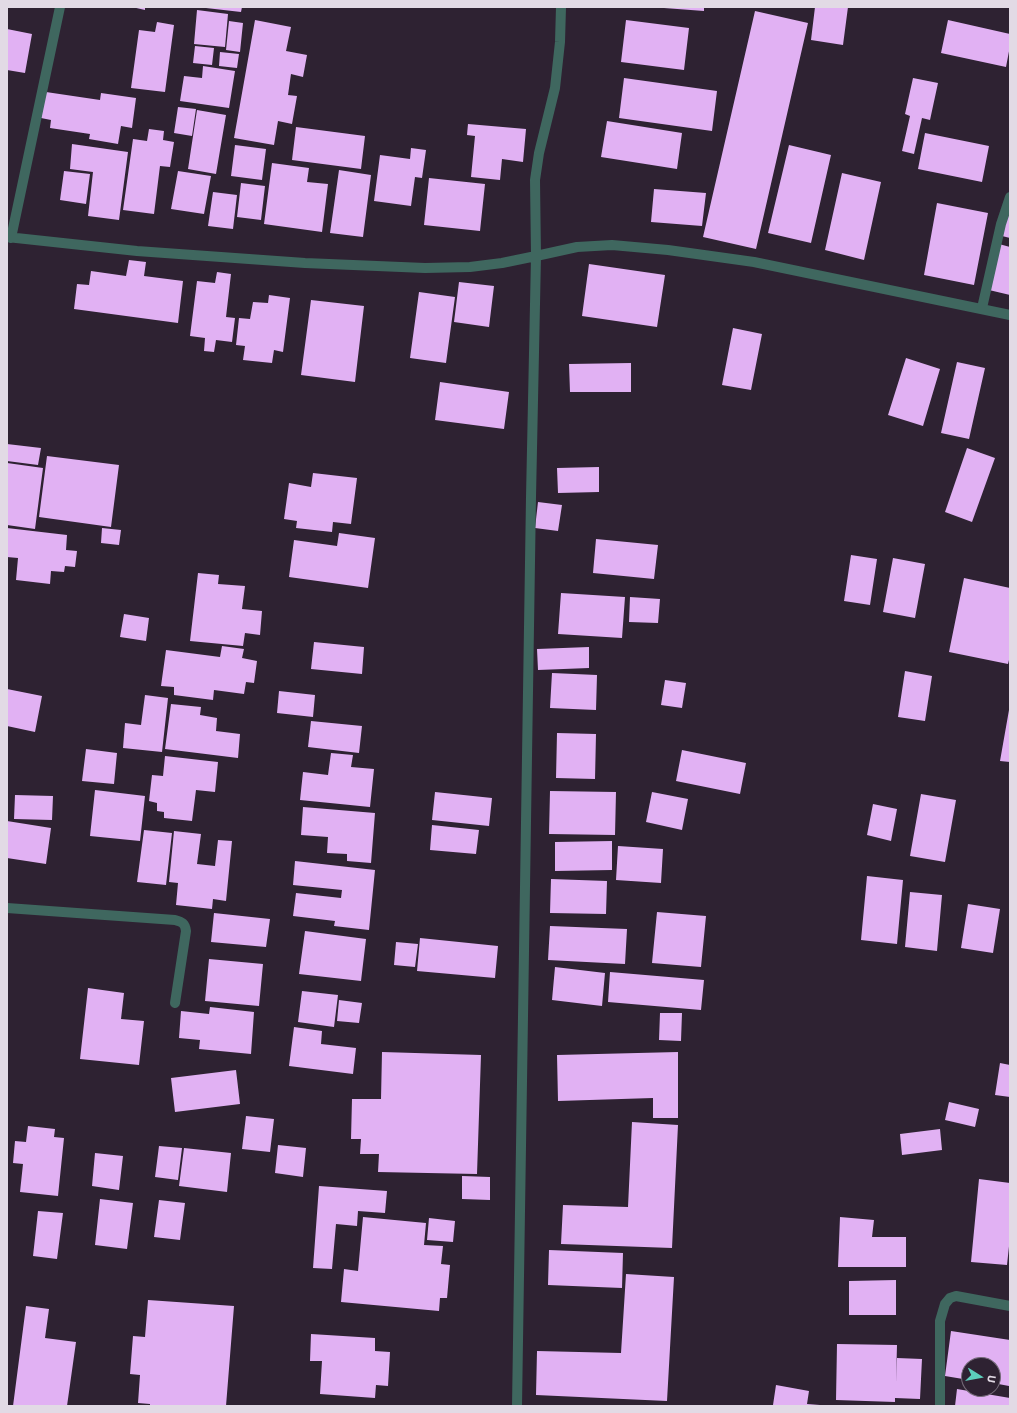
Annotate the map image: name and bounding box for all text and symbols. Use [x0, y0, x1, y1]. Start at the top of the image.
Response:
north arrow [961, 1357, 1001, 1397]
text: U [984, 1374, 999, 1384]

